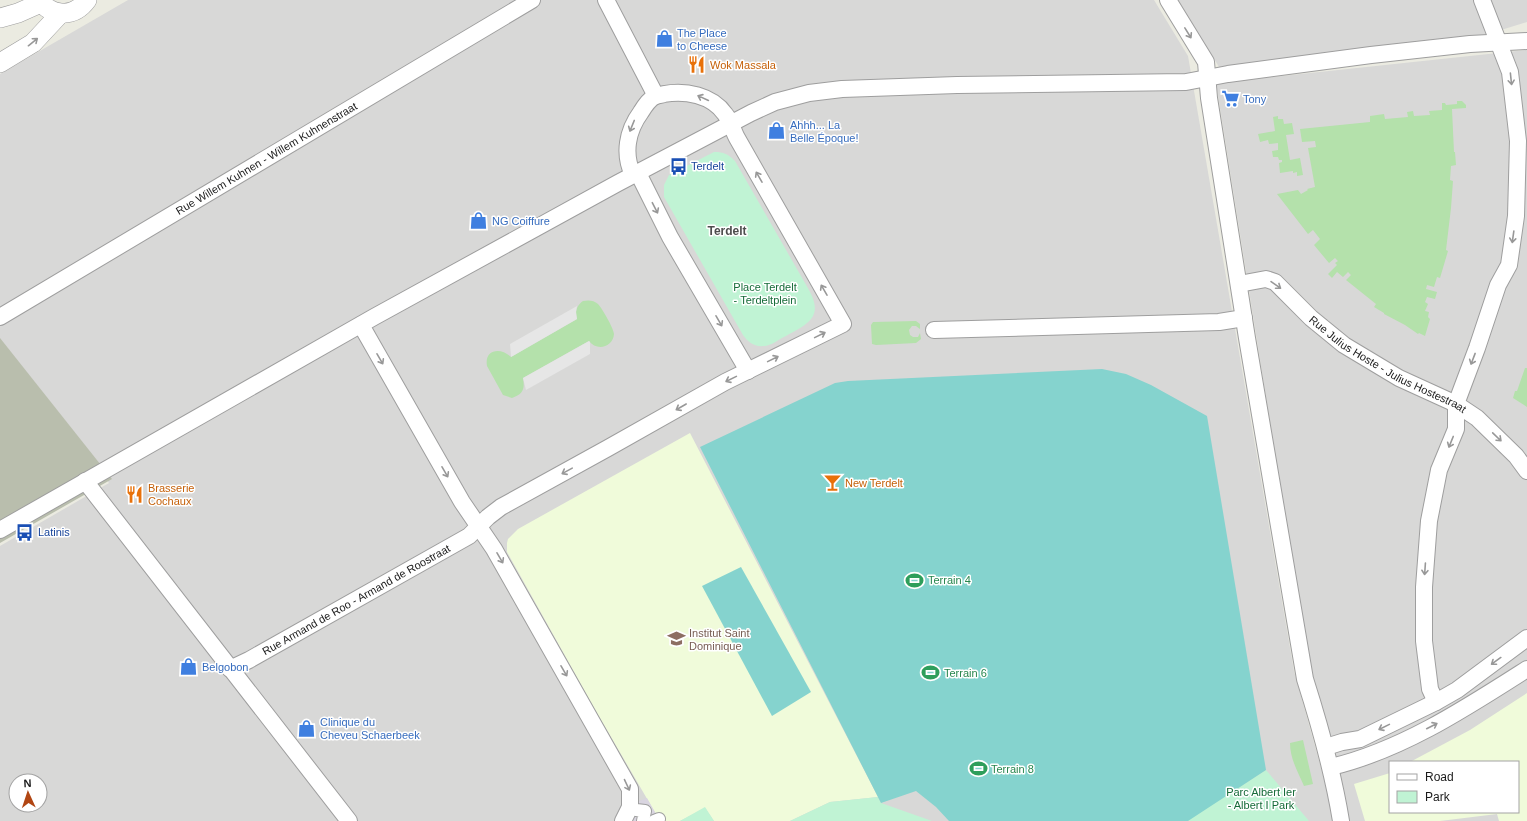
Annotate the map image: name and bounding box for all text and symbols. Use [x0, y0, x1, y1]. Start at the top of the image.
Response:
place label: The Place to Cheese [677, 27, 727, 52]
one-way arrow [1185, 27, 1193, 39]
shop icon: The Place to Cheese [654, 29, 674, 49]
one-way arrow [27, 38, 38, 46]
restaurant icon: Wok Massala [687, 55, 707, 75]
place label: Wok Massala [710, 59, 777, 71]
one-way arrow [1507, 72, 1515, 85]
supermarket icon: Tony [1220, 89, 1240, 109]
place label: Tony [1243, 93, 1267, 105]
one-way arrow [697, 94, 709, 101]
street label: Rue Willem Kuhnen - Willem Kuhnenstraat [174, 100, 359, 217]
place label: Ahhh... La Belle Époque! [790, 119, 859, 144]
one-way arrow [628, 120, 636, 132]
shop icon: Ahhh... La Belle Époque! [767, 121, 787, 141]
bus stop icon: Terdelt [668, 156, 688, 176]
place label: Terdelt [691, 160, 724, 172]
one-way arrow [755, 171, 763, 183]
one-way arrow [652, 201, 659, 213]
shop icon: NG Coiffure [469, 211, 489, 231]
place label: NG Coiffure [492, 215, 550, 227]
district label: Terdelt [707, 224, 747, 238]
one-way arrow [1509, 230, 1517, 243]
park label: Place Terdelt - Terdeltplein [733, 281, 797, 306]
one-way arrow [1271, 281, 1282, 289]
one-way arrow [819, 284, 827, 296]
street label: Rue Julius Hoste - Julius Hostestraat [1307, 313, 1468, 415]
one-way arrow [716, 315, 724, 327]
one-way arrow [814, 331, 826, 338]
one-way arrow [377, 353, 385, 365]
one-way arrow [1468, 353, 1476, 365]
one-way arrow [767, 355, 779, 362]
one-way arrow [726, 376, 738, 383]
one-way arrow [675, 404, 687, 412]
one-way arrow [1491, 433, 1502, 442]
one-way arrow [1446, 436, 1454, 448]
one-way arrow [441, 466, 449, 478]
one-way arrow [562, 467, 574, 475]
bar icon: New Terdelt [822, 473, 842, 493]
place label: New Terdelt [845, 477, 903, 489]
place label: Brasserie Cochaux [148, 482, 194, 507]
restaurant icon: Brasserie Cochaux [125, 484, 145, 504]
bus stop icon: Latinis [15, 522, 35, 542]
place label: Latinis [38, 526, 70, 538]
street label: Rue Armand de Roo - Armand de Roostraat [260, 542, 452, 657]
one-way arrow [496, 552, 504, 564]
one-way arrow [1422, 562, 1429, 575]
sports icon: Terrain 4 [905, 570, 925, 590]
place label: Terrain 4 [928, 574, 971, 586]
place label: Institut Saint Dominique [689, 627, 750, 652]
school or university icon: Institut Saint Dominique [666, 629, 686, 649]
shop icon: Belgobon [179, 657, 199, 677]
one-way arrow [1490, 657, 1501, 665]
place label: Belgobon [202, 661, 249, 673]
sports icon: Terrain 6 [921, 663, 941, 683]
one-way arrow [561, 665, 569, 677]
place label: Terrain 6 [944, 667, 987, 679]
place label: Clinique du Cheveu Schaerbeek [320, 716, 420, 741]
shop icon: Clinique du Cheveu Schaerbeek [297, 718, 317, 738]
one-way arrow [1425, 722, 1437, 729]
one-way arrow [1378, 724, 1390, 731]
sports icon: Terrain 8 [968, 759, 988, 779]
legend [1389, 761, 1519, 813]
place label: Terrain 8 [991, 763, 1034, 775]
text: Road [1425, 770, 1454, 784]
north arrow [8, 773, 48, 813]
text: N [23, 777, 32, 789]
one-way arrow [624, 779, 631, 791]
park label: Parc Albert Ier - Albert I Park [1226, 786, 1296, 811]
text: Park [1425, 790, 1451, 804]

